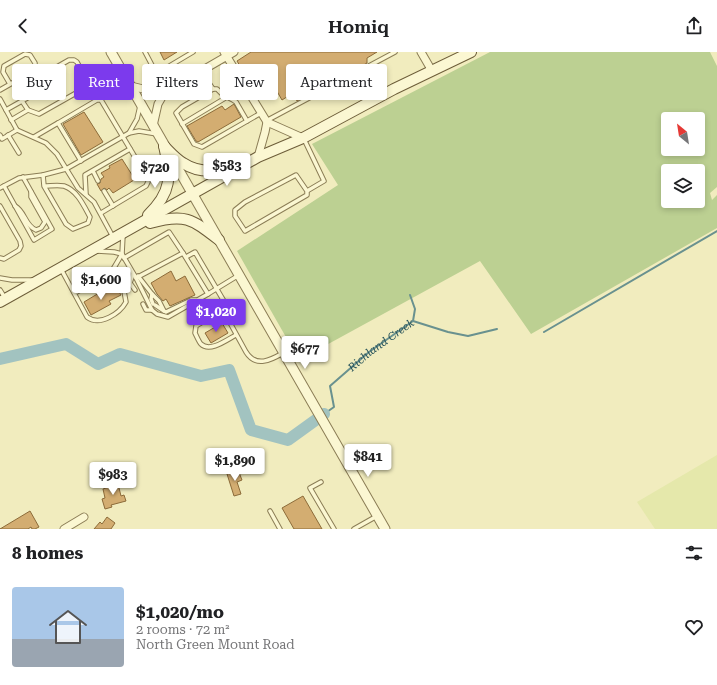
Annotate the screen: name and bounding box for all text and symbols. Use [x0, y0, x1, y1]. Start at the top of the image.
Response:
icon: back [12, 15, 34, 37]
icon: share [683, 15, 705, 37]
text: Homiq [328, 16, 389, 37]
chip: Buy [12, 64, 66, 100]
chip: Rent [74, 64, 134, 100]
chip: Filters [142, 64, 212, 100]
chip: New [220, 64, 278, 100]
chip: Apartment [286, 64, 387, 100]
north arrow [661, 112, 705, 156]
map controls [661, 112, 705, 208]
pin: $583 [203, 153, 251, 187]
pin: $720 [131, 155, 179, 189]
text: $583 [212, 158, 242, 173]
text: $720 [140, 160, 170, 175]
button: layers [661, 164, 705, 208]
pin: $1,600 [68, 267, 134, 301]
text: $1,600 [81, 272, 121, 287]
pin: $1,020 [183, 299, 249, 333]
text: $1,020 [196, 304, 236, 319]
water label: Richland Creek [345, 316, 417, 375]
pin: $677 [281, 336, 329, 370]
text: $677 [290, 341, 320, 356]
pin: $841 [344, 444, 392, 478]
pin: $1,890 [202, 448, 268, 482]
text: $841 [353, 449, 383, 464]
text: $1,890 [215, 453, 255, 468]
pin: $983 [89, 462, 137, 496]
text: $983 [98, 467, 128, 482]
icon: filters [683, 542, 705, 564]
text: 8 homes [12, 543, 83, 563]
text: $1,020/mo [136, 602, 224, 622]
icon: home [44, 603, 92, 651]
icon: heart [683, 616, 705, 638]
text: 2 rooms · 72 m² [136, 622, 230, 637]
text: North Green Mount Road [136, 637, 295, 652]

